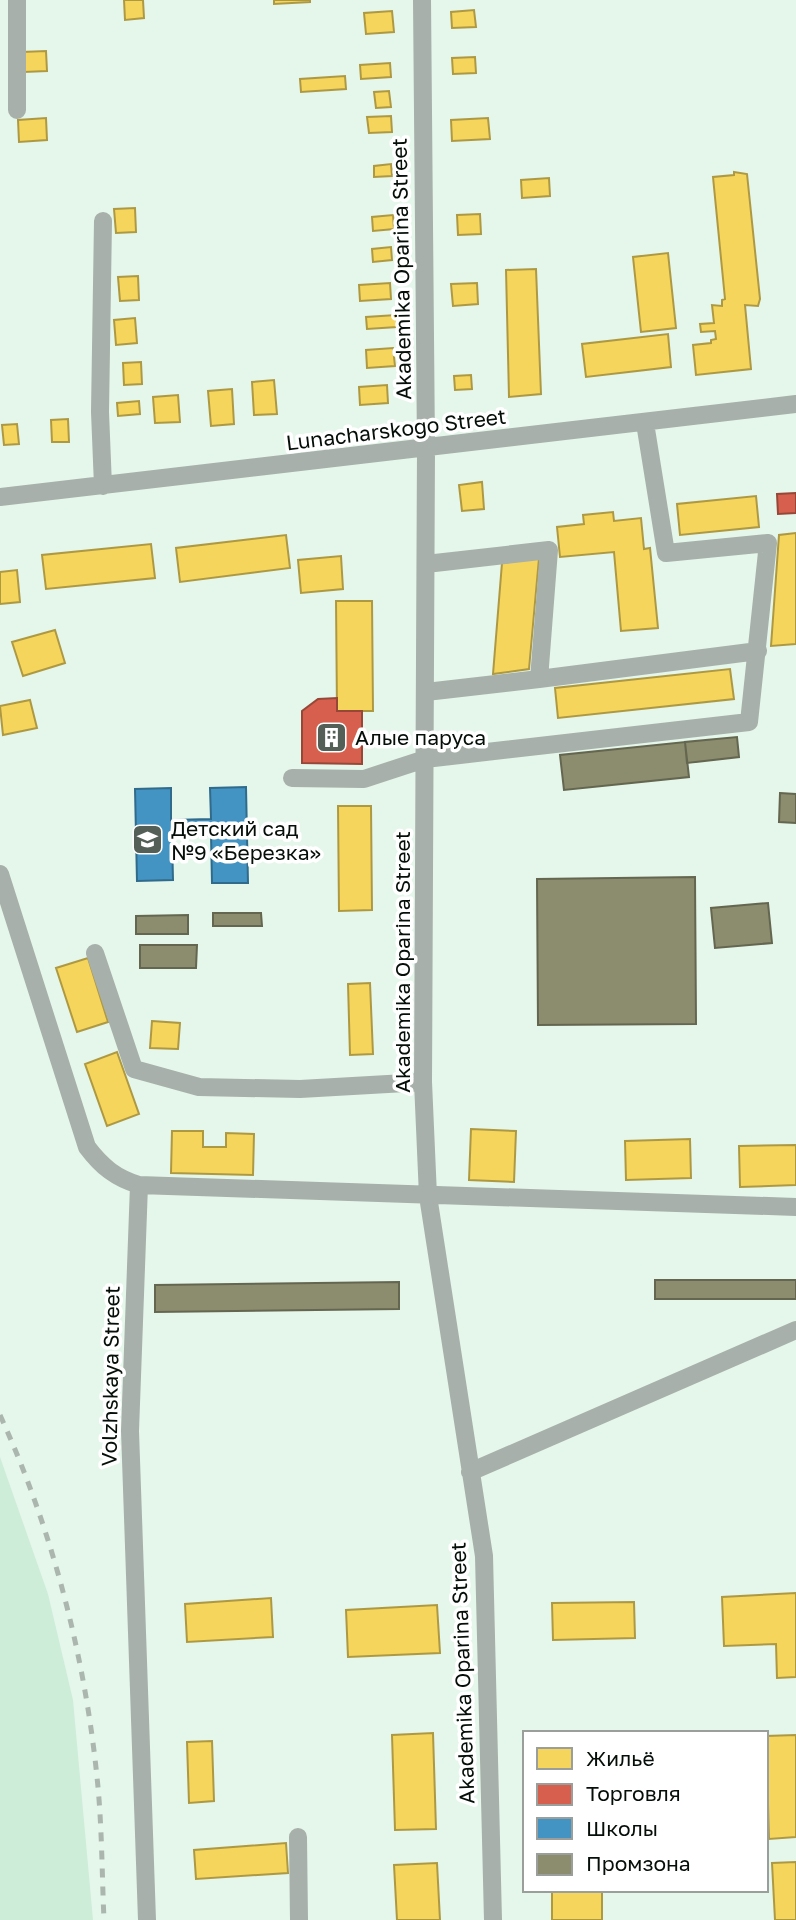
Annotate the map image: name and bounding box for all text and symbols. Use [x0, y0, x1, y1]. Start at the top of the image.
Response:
street label: Akademika Oparina Street [386, 138, 416, 400]
street label: Lunacharskogo Street [284, 403, 508, 455]
building icon: Алые паруса [315, 720, 349, 754]
place label: Алые паруса [355, 724, 486, 750]
place label: Детский сад №9 «Березка» [171, 815, 321, 865]
school or university icon: Детский сад №9 «Березка» [131, 823, 165, 857]
street label: Akademika Oparina Street [389, 831, 415, 1093]
street label: Volzhskaya Street [95, 1285, 125, 1467]
street label: Akademika Oparina Street [444, 1542, 480, 1804]
legend [523, 1731, 768, 1892]
text: Жильё [586, 1745, 655, 1771]
text: Торговля [586, 1780, 681, 1806]
text: Школы [586, 1815, 658, 1841]
text: Промзона [586, 1850, 691, 1876]

